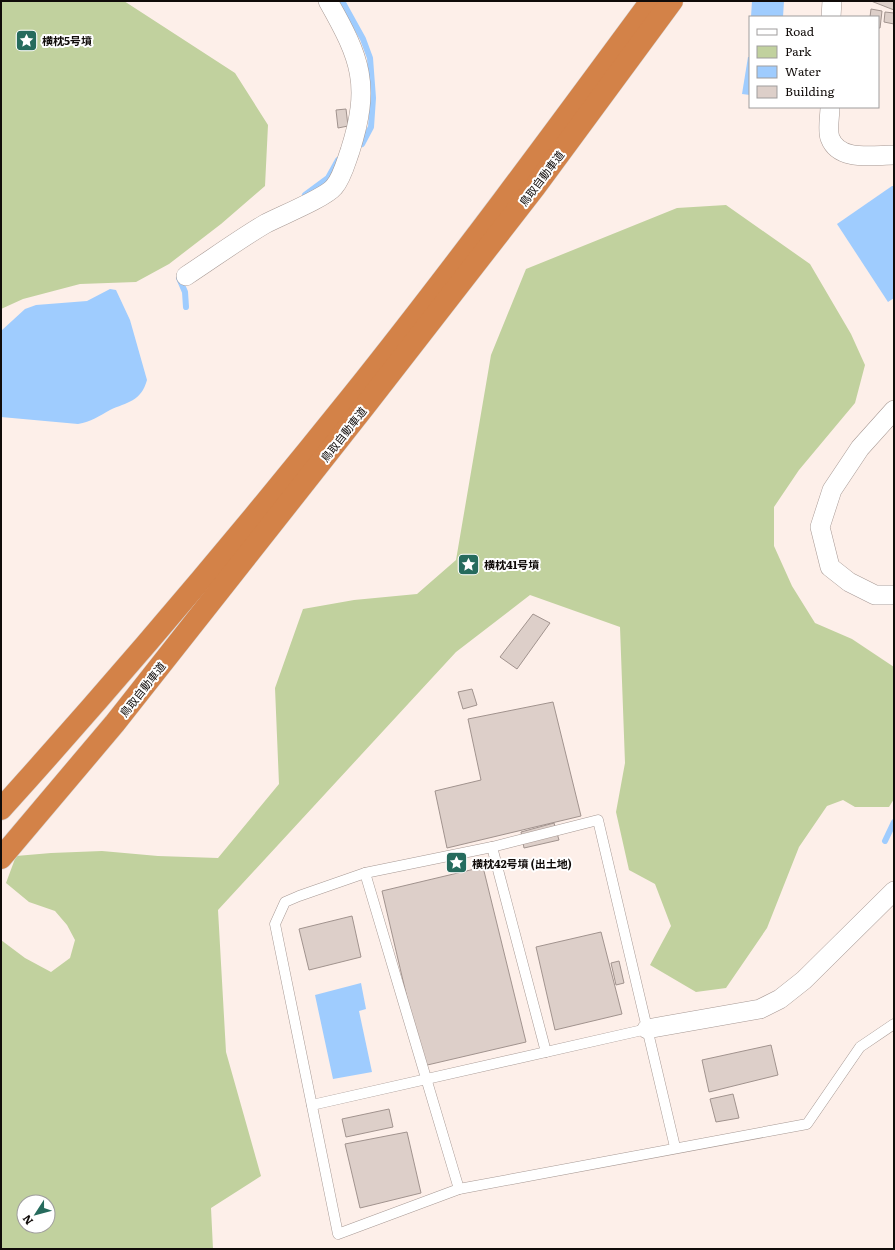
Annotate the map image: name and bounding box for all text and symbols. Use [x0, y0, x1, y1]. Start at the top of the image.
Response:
legend [749, 16, 879, 108]
text: Road [785, 22, 815, 40]
place icon: 横枕5号墳 [14, 27, 40, 53]
place label: 横枕5号墳 [42, 32, 92, 48]
text: Park [785, 42, 812, 60]
text: Water [785, 62, 821, 80]
text: Building [785, 82, 835, 100]
street label: 鳥取自動車道 [515, 147, 567, 209]
street label: 鳥取自動車道 [316, 403, 370, 465]
place icon: 横枕41号墳 [456, 551, 482, 577]
place label: 横枕41号墳 [484, 556, 539, 572]
street label: 鳥取自動車道 [115, 658, 169, 720]
place icon: 横枕42号墳 (出土地) [444, 850, 470, 876]
place label: 横枕42号墳 (出土地) [472, 855, 572, 871]
north arrow [16, 1194, 56, 1234]
text: N [18, 1212, 36, 1229]

